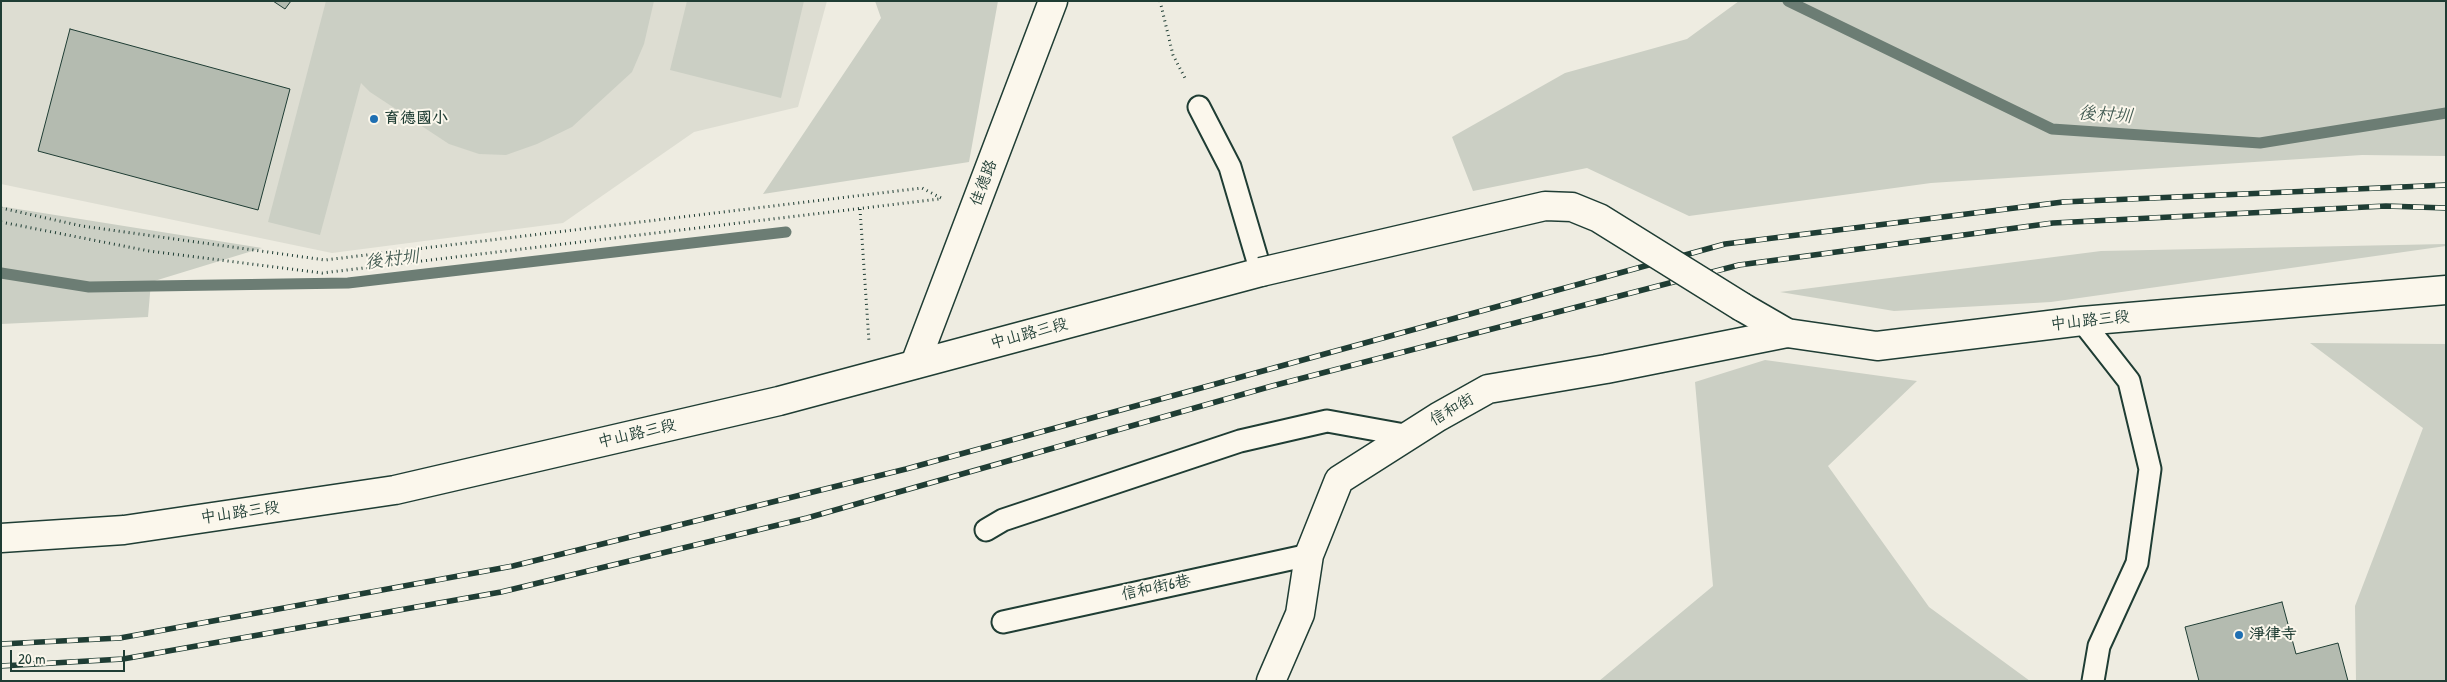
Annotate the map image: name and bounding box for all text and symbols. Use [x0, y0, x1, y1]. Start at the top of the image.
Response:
water label: 後村圳 [2077, 102, 2133, 128]
place label: 育德國小 [384, 109, 448, 129]
marker: 育德國小 [368, 113, 380, 125]
street label: 佳德路 [966, 157, 1002, 209]
water label: 後村圳 [364, 246, 420, 274]
street label: 中山路三段 [2049, 307, 2131, 335]
street label: 中山路三段 [988, 314, 1070, 354]
street label: 信和街 [1426, 390, 1478, 430]
street label: 中山路三段 [596, 416, 678, 452]
street label: 中山路三段 [199, 498, 281, 528]
street label: 信和街6巷 [1120, 571, 1192, 605]
place label: 淨律寺 [2249, 625, 2297, 645]
marker: 淨律寺 [2233, 629, 2245, 641]
scale bar [12, 640, 128, 672]
text: 20 m [18, 648, 45, 669]

